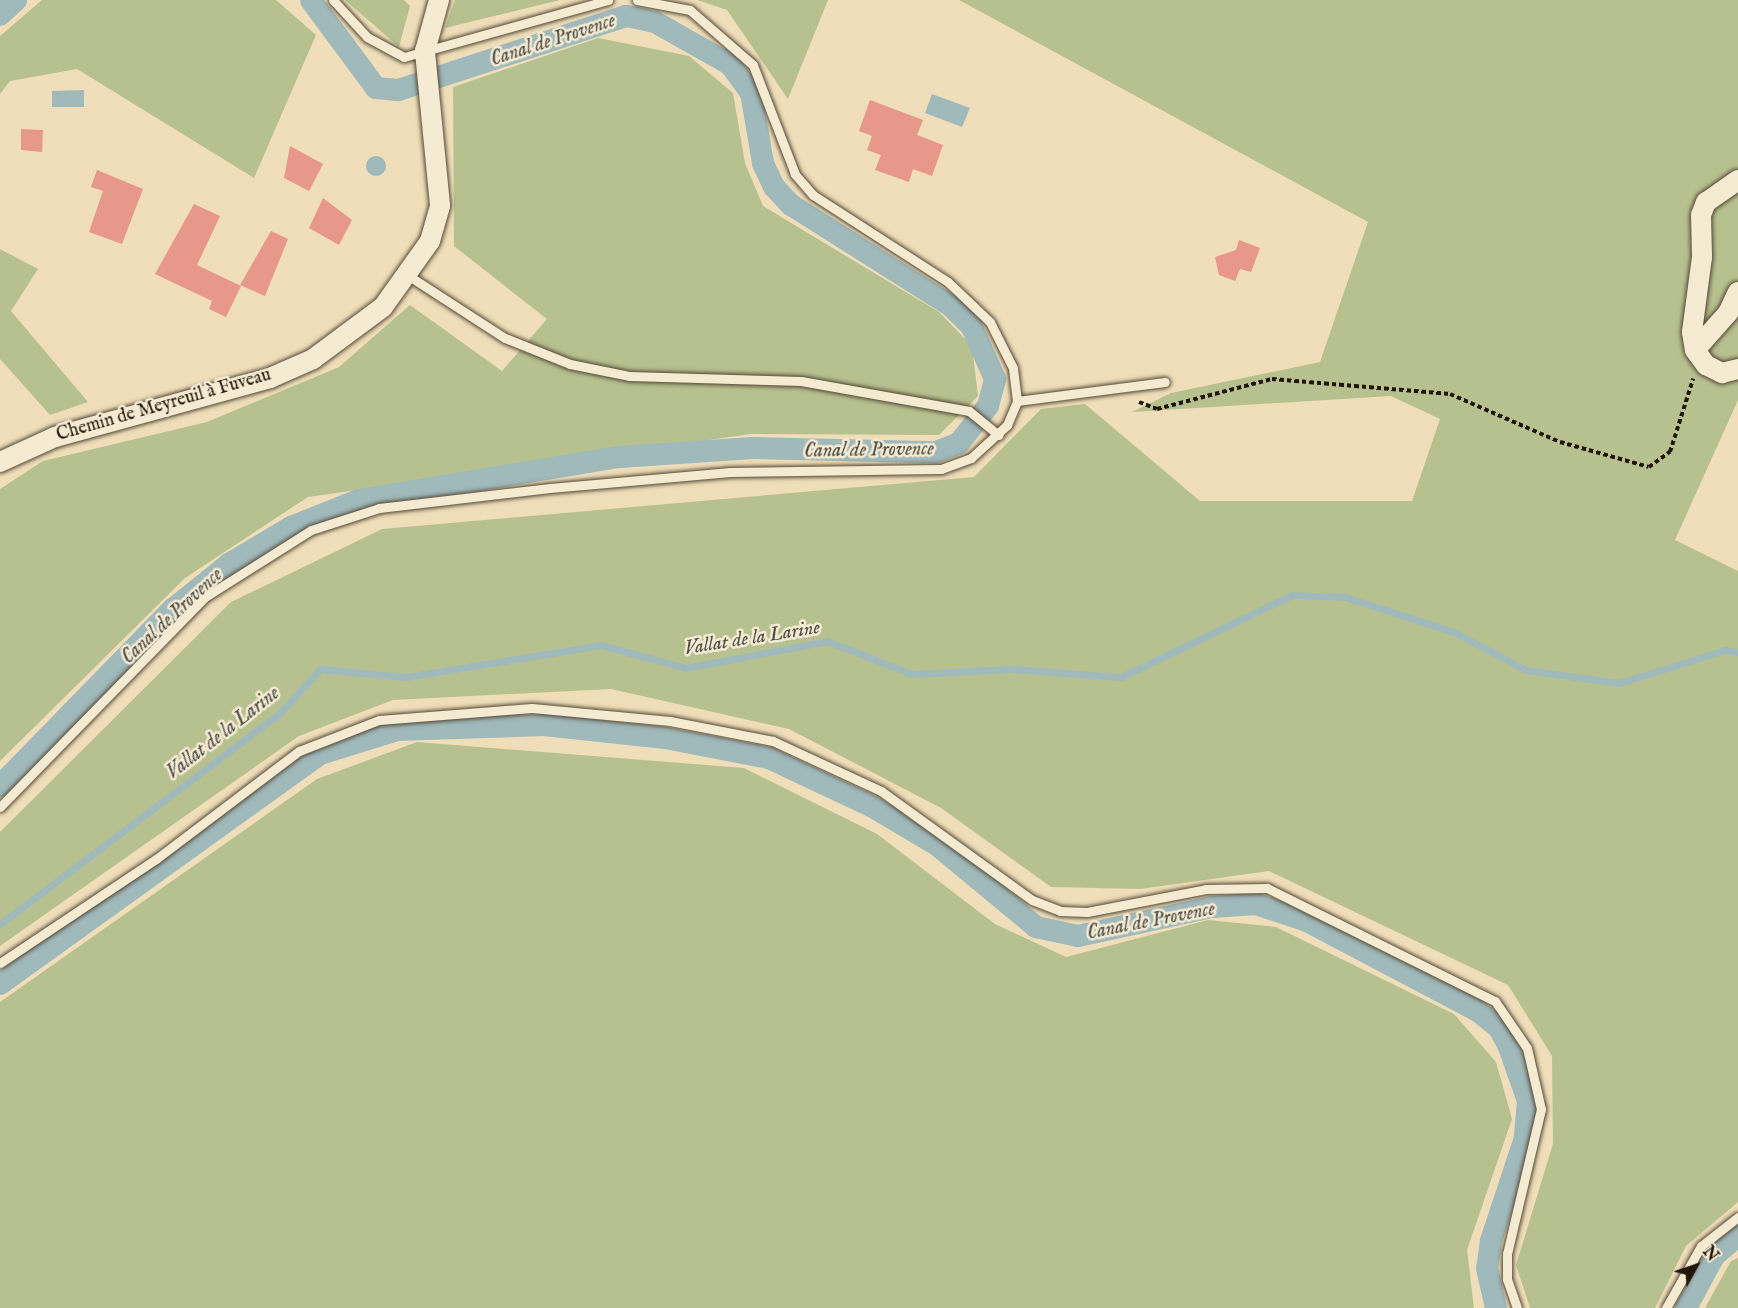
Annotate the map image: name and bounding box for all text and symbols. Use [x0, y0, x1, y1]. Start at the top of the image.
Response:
water label: Canal de Provence [487, 9, 619, 71]
street label: Chemin de Meyreuil à Fuveau [54, 365, 274, 447]
water label: Canal de Provence [804, 437, 934, 463]
water label: Canal de Provence [116, 563, 228, 669]
water label: Vallat de la Larine [682, 615, 822, 661]
water label: Vallat de la Larine [162, 681, 284, 785]
water label: Canal de Provence [1085, 897, 1217, 945]
north arrow [1666, 1236, 1726, 1296]
text: N [1698, 1243, 1722, 1266]

